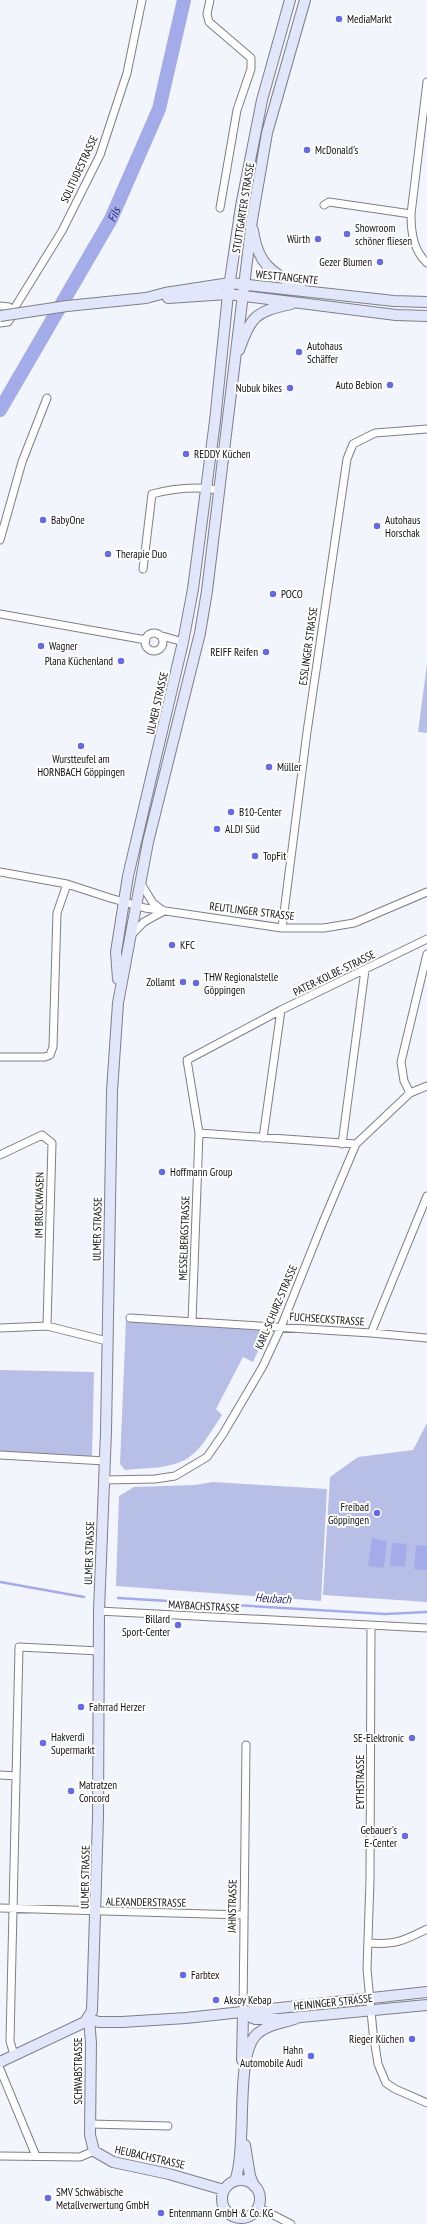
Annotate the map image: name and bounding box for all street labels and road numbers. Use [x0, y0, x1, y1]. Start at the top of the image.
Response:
street label: SOLITUDESTRASSE [57, 133, 101, 205]
street label: STUTTGARTER STRASSE [229, 161, 257, 254]
street label: WESTTANGENTE [255, 267, 319, 287]
street label: ESSLINGER STRASSE [296, 606, 320, 686]
street label: ULMER STRASSE [143, 670, 171, 736]
street label: REUTLINGER STRASSE [209, 899, 296, 923]
street label: PATER-KOLBE-STRASSE [291, 947, 378, 999]
street label: IM BRUCKWASEN [31, 1172, 47, 1238]
street label: MESSELBERGSTRASSE [176, 1195, 192, 1281]
street label: ULMER STRASSE [89, 1197, 105, 1261]
street label: KARL-SCHURZ-STRASSE [252, 1262, 300, 1351]
street label: FUCHSECKSTRASSE [289, 1309, 365, 1329]
street label: ULMER STRASSE [81, 1521, 97, 1585]
street label: MAYBACHSTRASSE [168, 1597, 240, 1615]
street label: EYTHSTRASSE [353, 1755, 367, 1809]
street label: ULMER STRASSE [77, 1845, 93, 1909]
street label: JAHNSTRASSE [225, 1879, 239, 1934]
street label: ALEXANDERSTRASSE [106, 1894, 187, 1910]
street label: HEININGER STRASSE [293, 1991, 373, 2013]
street label: SCHWABSTRASSE [71, 2037, 85, 2105]
street label: HEUBACHSTRASSE [114, 2142, 187, 2172]

